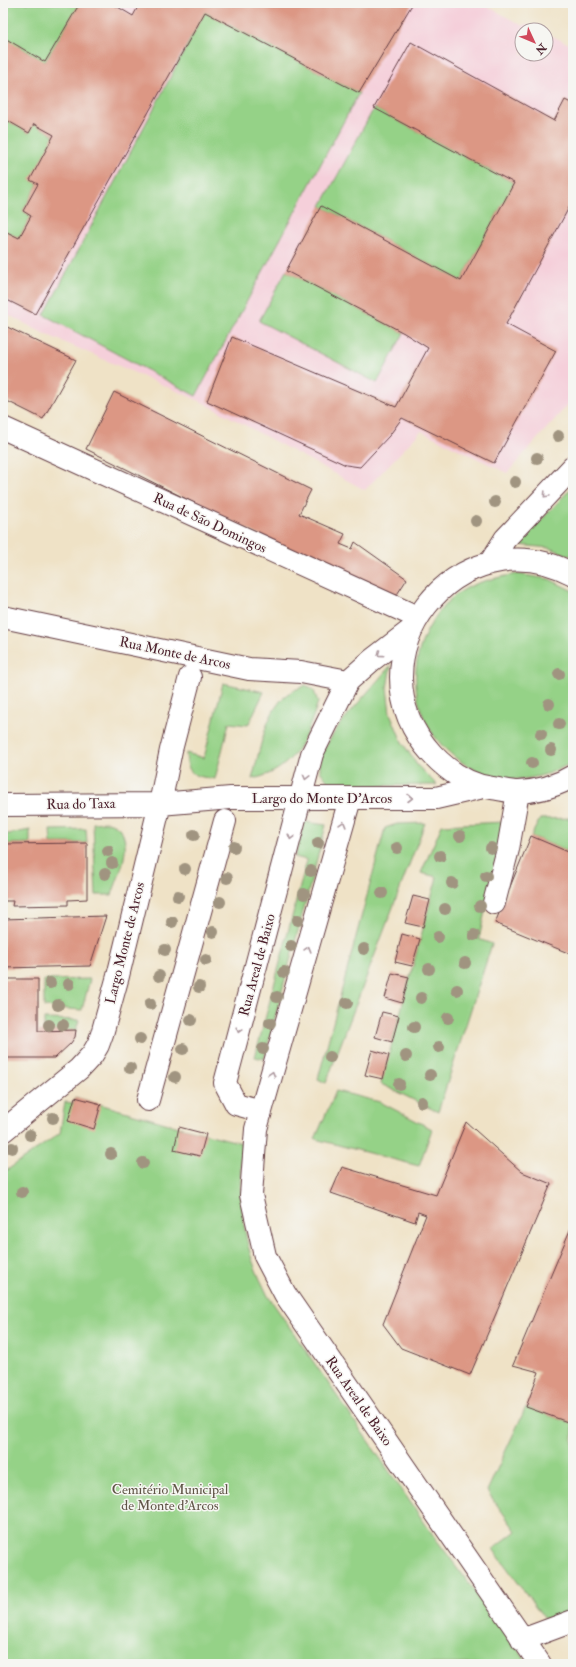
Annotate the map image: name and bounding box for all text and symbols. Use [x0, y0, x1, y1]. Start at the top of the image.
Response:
north arrow [514, 22, 554, 62]
text: N [532, 40, 550, 57]
street label: Rua de São Domingos [151, 489, 270, 557]
one-way arrow [544, 491, 551, 498]
street label: Rua Monte de Arcos [118, 633, 232, 673]
one-way arrow [377, 649, 384, 656]
one-way arrow [303, 773, 311, 780]
street label: Largo do Monte D'Arcos [252, 790, 392, 807]
one-way arrow [407, 794, 413, 802]
street label: Rua do Taxa [46, 795, 116, 813]
one-way arrow [338, 821, 347, 828]
one-way arrow [287, 833, 296, 840]
street label: Largo Monte de Arcos [102, 880, 148, 1006]
street label: Rua Areal de Baixo [235, 912, 279, 1018]
one-way arrow [303, 946, 311, 952]
one-way arrow [236, 1027, 244, 1033]
one-way arrow [267, 1071, 276, 1078]
street label: Rua Areal de Baixo [322, 1353, 396, 1449]
park label: Cemitério Municipal de Monte d'Arcos [112, 1481, 229, 1514]

